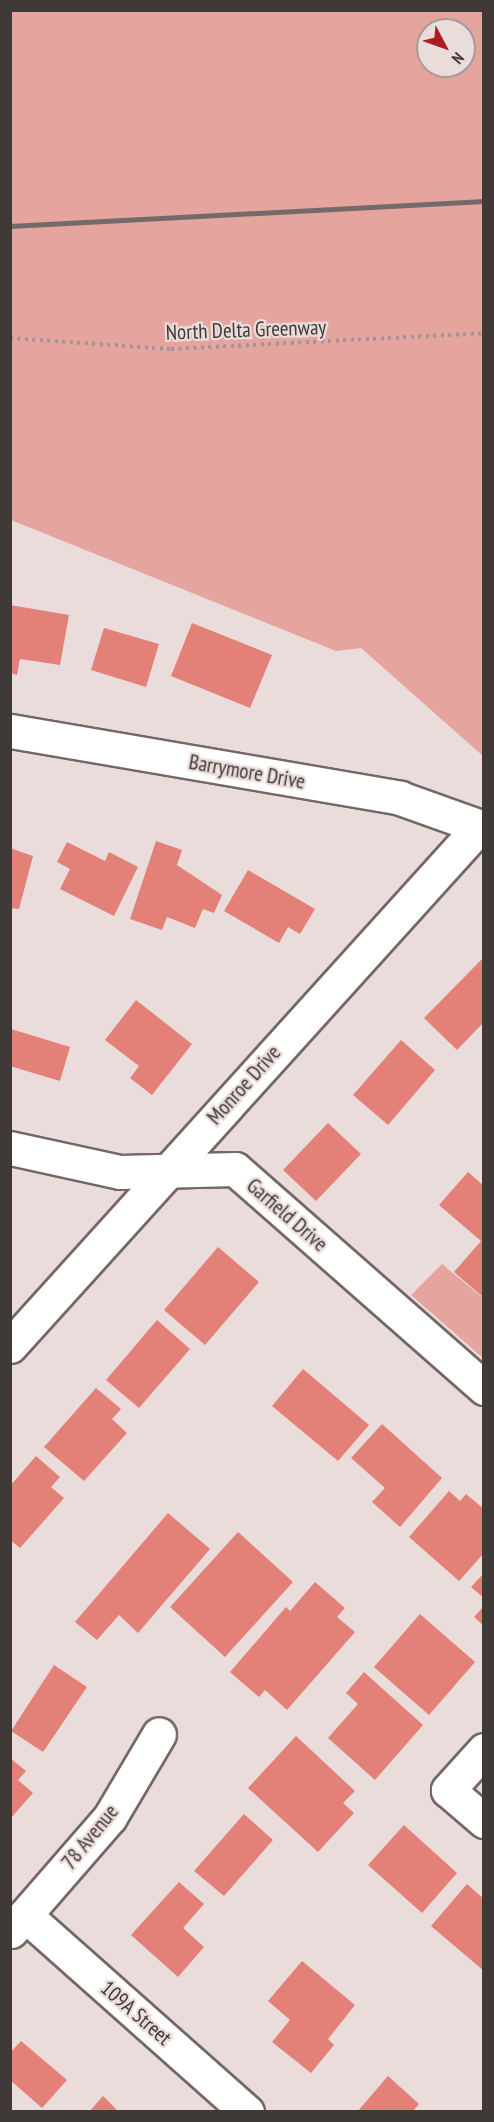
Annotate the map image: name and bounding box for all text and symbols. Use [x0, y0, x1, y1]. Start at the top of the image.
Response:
north arrow [416, 18, 476, 78]
text: N [448, 49, 468, 68]
street label: North Delta Greenway [165, 315, 327, 345]
street label: Barrymore Drive [187, 749, 307, 795]
street label: Monroe Drive [202, 1040, 286, 1130]
street label: Garfield Drive [241, 1173, 333, 1257]
street label: 78 Avenue [56, 1799, 124, 1875]
street label: 109A Street [95, 1975, 177, 2051]

